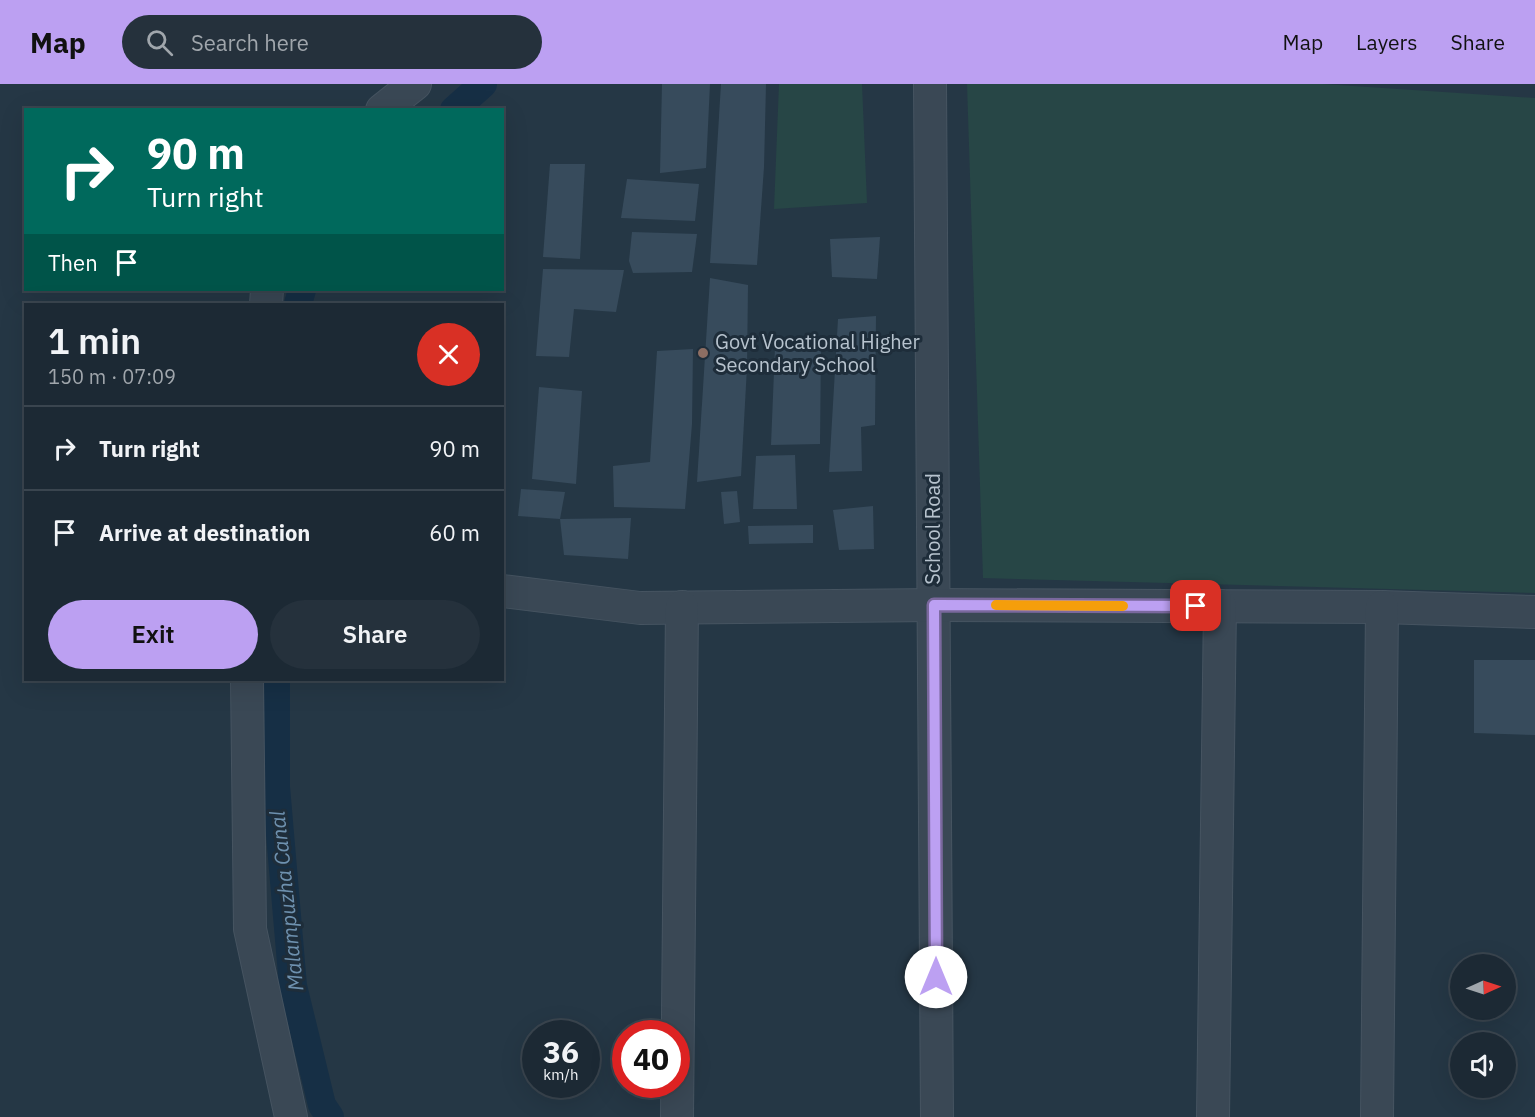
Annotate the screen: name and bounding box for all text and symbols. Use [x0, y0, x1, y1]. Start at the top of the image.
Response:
search box [122, 15, 542, 69]
text: Map [30, 24, 86, 61]
icon: search [143, 26, 176, 59]
text: Search here [191, 28, 309, 57]
text: Map [1283, 28, 1323, 56]
text: Layers [1356, 28, 1418, 56]
text: Share [1451, 28, 1505, 56]
text: 90 m [147, 126, 245, 181]
icon: right [48, 132, 126, 210]
text: Turn right [147, 179, 264, 214]
icon: arrive [110, 246, 143, 279]
text: Then [48, 248, 98, 277]
text: 1 min [48, 317, 141, 364]
button: close [417, 323, 480, 386]
place label: Govt Vocational Higher Secondary School [715, 328, 920, 378]
marker: Govt Vocational Higher Secondary School [696, 346, 710, 360]
text: 150 m · 07:09 [48, 363, 176, 390]
icon: right [48, 432, 81, 465]
text: Turn right [99, 434, 200, 463]
text: 90 m [429, 434, 480, 463]
street label: School Road [919, 473, 946, 585]
icon: arrive [48, 516, 81, 549]
text: Arrive at destination [99, 518, 310, 547]
text: 60 m [429, 518, 480, 547]
pin [1170, 580, 1221, 631]
icon: arrive [1179, 589, 1212, 622]
button: Exit [48, 600, 258, 669]
button: Share [270, 600, 480, 669]
water label: Malampuzha Canal [263, 809, 309, 993]
position arrow [904, 945, 968, 1009]
north arrow [1450, 954, 1516, 1020]
map controls [1450, 954, 1516, 1098]
speed limit sign: 40 [612, 1020, 690, 1098]
text: 36 [543, 1032, 579, 1071]
button: sound [1450, 1032, 1516, 1098]
text: km/h [543, 1065, 579, 1084]

